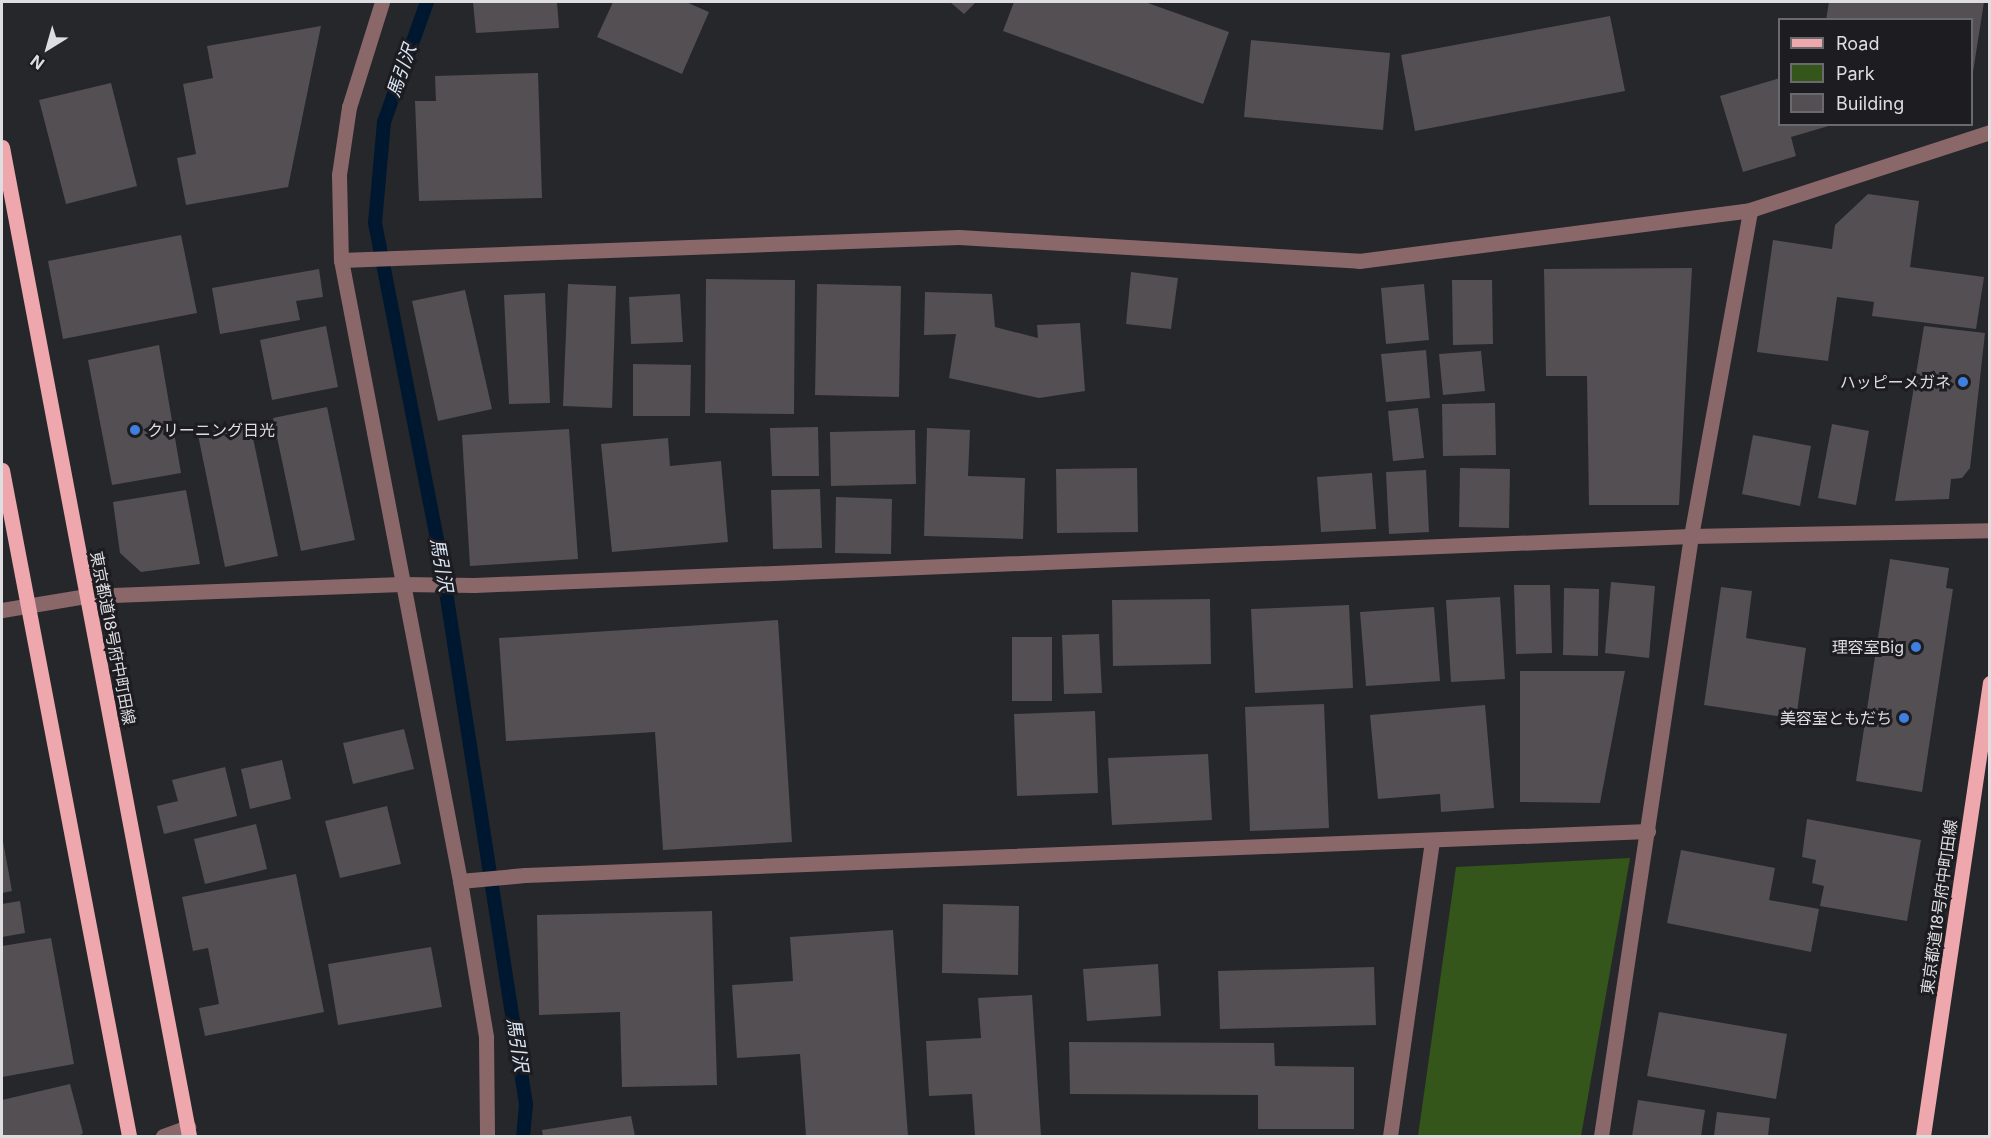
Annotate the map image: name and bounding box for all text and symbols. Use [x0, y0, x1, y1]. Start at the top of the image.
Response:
north arrow [18, 18, 78, 78]
legend [1778, 18, 1973, 126]
text: Road [1836, 33, 1879, 54]
water label: 馬引沢 [383, 42, 421, 100]
text: N [26, 51, 48, 74]
text: Park [1836, 63, 1875, 84]
text: Building [1836, 93, 1904, 114]
place label: ハッピーメガネ [1839, 372, 1951, 392]
marker: ハッピーメガネ [1956, 375, 1970, 389]
place label: クリーニング日光 [147, 420, 275, 440]
marker: クリーニング日光 [128, 423, 142, 437]
water label: 馬引沢 [426, 537, 456, 593]
street label: 東京都道18号府中町田線 [87, 550, 139, 726]
place label: 理容室Big [1832, 637, 1904, 657]
marker: 理容室Big [1909, 640, 1923, 654]
place label: 美容室ともだち [1780, 708, 1892, 728]
marker: 美容室ともだち [1897, 711, 1911, 725]
street label: 東京都道18号府中町田線 [1917, 818, 1961, 996]
water label: 馬引沢 [502, 1017, 532, 1073]

